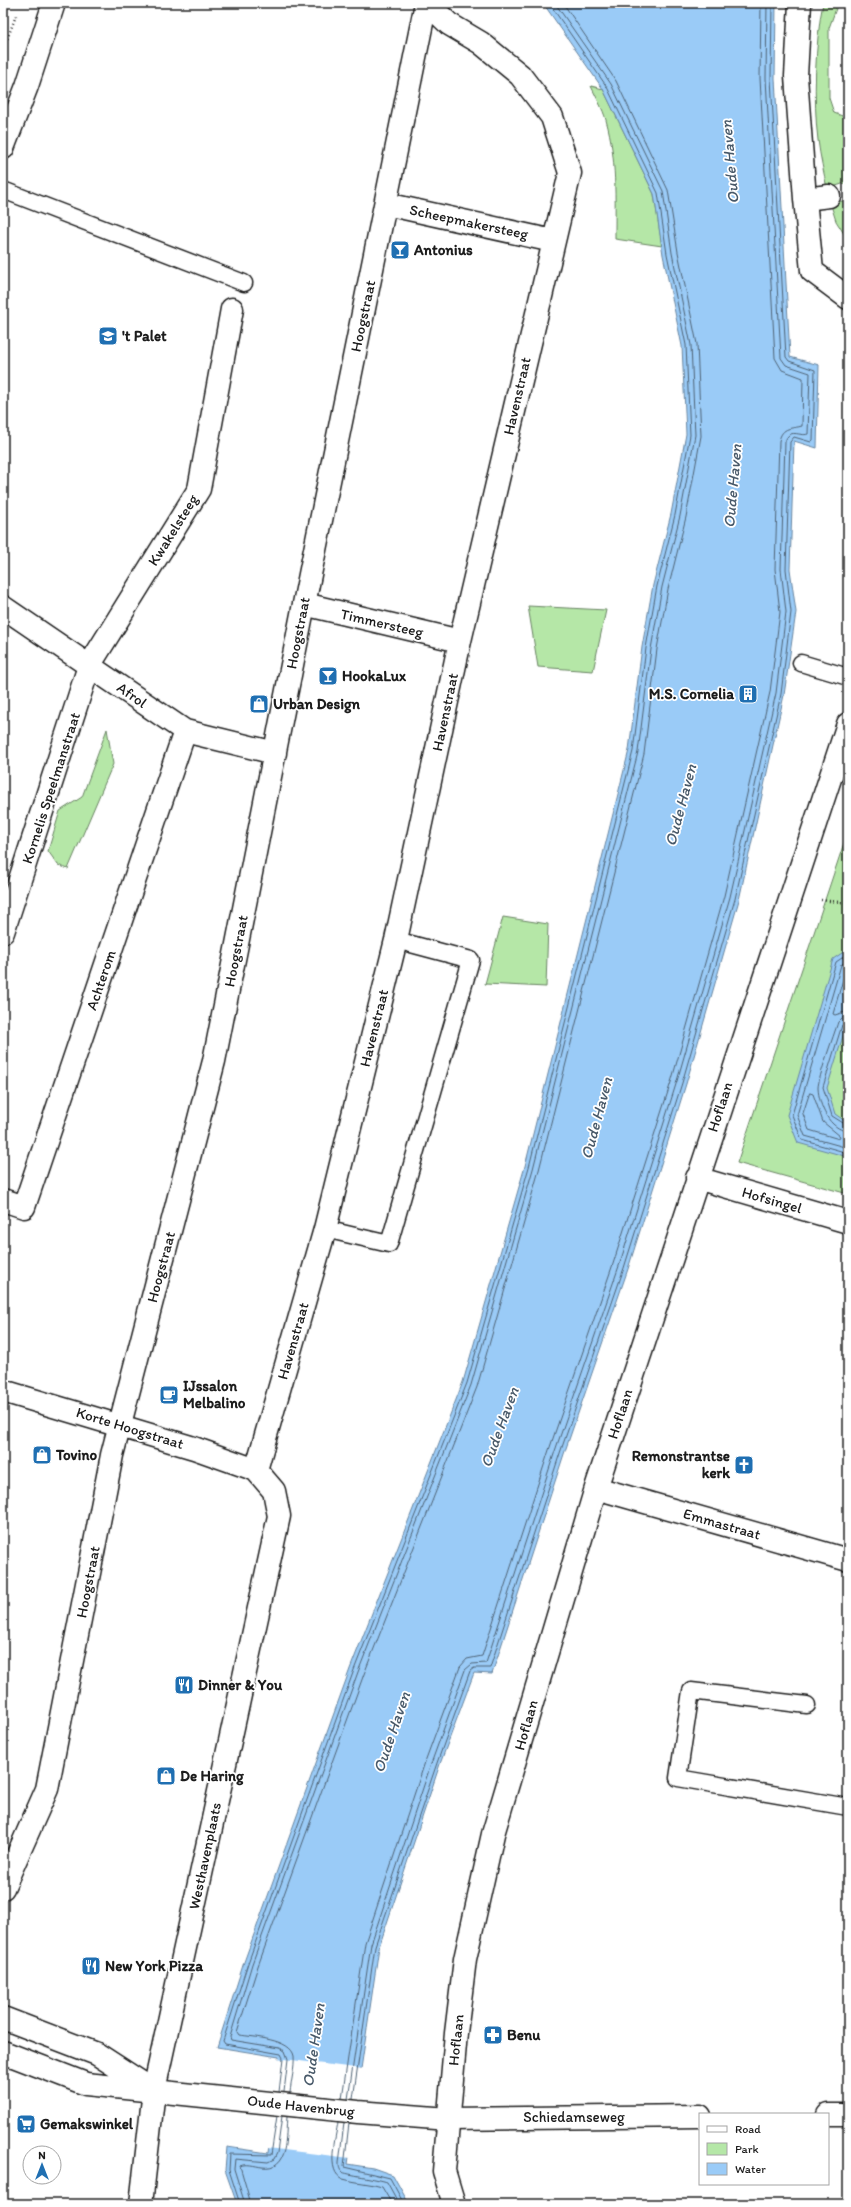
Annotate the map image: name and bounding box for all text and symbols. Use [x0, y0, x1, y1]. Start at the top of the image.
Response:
water label: Oude Haven [716, 118, 743, 205]
street label: Scheepmakersteeg [408, 201, 530, 243]
bar icon: Antonius [389, 239, 411, 261]
place label: Antonius [413, 241, 473, 259]
street label: Hoogstraat [347, 278, 379, 354]
school or university icon: 't Palet [97, 325, 119, 347]
place label: 't Palet [122, 327, 167, 345]
street label: Havenstraat [499, 355, 535, 437]
water label: Oude Haven [719, 442, 746, 529]
street label: Kwakelsteeg [144, 491, 202, 569]
street label: Hoogstraat [282, 595, 314, 670]
street label: Timmersteeg [339, 605, 425, 641]
bar icon: HookaLux [317, 665, 339, 687]
place label: HookaLux [342, 667, 407, 685]
street label: Havenstraat [428, 671, 462, 753]
street label: Afrol [113, 678, 151, 712]
building icon: M.S. Cornelia [737, 683, 759, 705]
place label: M.S. Cornelia [649, 685, 734, 703]
shop icon: Urban Design [248, 693, 270, 715]
place label: Urban Design [273, 695, 361, 714]
street label: Kornelis Speelmanstraat [18, 710, 84, 866]
water label: Oude Haven [660, 761, 701, 848]
street label: Hoogstraat [220, 913, 252, 988]
street label: Achterom [82, 947, 120, 1013]
street label: Havenstraat [356, 987, 392, 1069]
water label: Oude Haven [576, 1074, 617, 1161]
street label: Hoflaan [703, 1079, 737, 1134]
street label: Hofsingel [740, 1183, 805, 1217]
street label: Hoogstraat [143, 1229, 179, 1305]
street label: Havenstraat [273, 1300, 313, 1382]
place label: IJssalon Melbalino [183, 1377, 246, 1412]
cafe icon: IJssalon Melbalino [158, 1384, 180, 1406]
water label: Oude Haven [476, 1384, 523, 1470]
street label: Hoflaan [603, 1386, 637, 1441]
street label: Korte Hoogstraat [74, 1403, 186, 1453]
shop icon: Tovino [31, 1444, 53, 1466]
place label: Tovino [55, 1446, 97, 1464]
place label: Remonstrantse kerk [632, 1447, 730, 1482]
church icon: Remonstrantse kerk [733, 1454, 755, 1476]
street label: Emmastraat [681, 1504, 763, 1544]
street label: Hoogstraat [72, 1544, 104, 1619]
restaurant icon: Dinner & You [173, 1674, 195, 1696]
place label: Dinner & You [198, 1676, 283, 1694]
water label: Oude Haven [369, 1688, 414, 1775]
street label: Hoflaan [510, 1697, 542, 1752]
shop icon: De Haring [155, 1765, 177, 1787]
place label: De Haring [180, 1767, 244, 1786]
street label: Westhavenplaats [185, 1801, 225, 1911]
restaurant icon: New York Pizza [80, 1955, 102, 1977]
place label: New York Pizza [105, 1957, 203, 1975]
water label: Oude Haven [298, 2001, 329, 2088]
street label: Hoflaan [444, 2013, 468, 2067]
pharmacy icon: Benu [482, 2024, 504, 2046]
place label: Benu [507, 2026, 541, 2044]
street label: Oude Havenbrug [246, 2091, 356, 2121]
street label: Schiedamseweg [523, 2108, 625, 2126]
supermarket icon: Gemakswinkel [15, 2113, 37, 2135]
legend [699, 2113, 829, 2185]
place label: Gemakswinkel [40, 2115, 134, 2133]
text: Road [735, 2122, 761, 2136]
text: Park [735, 2142, 759, 2156]
north arrow [22, 2145, 62, 2185]
text: N [38, 2149, 46, 2162]
text: Water [735, 2162, 766, 2176]

